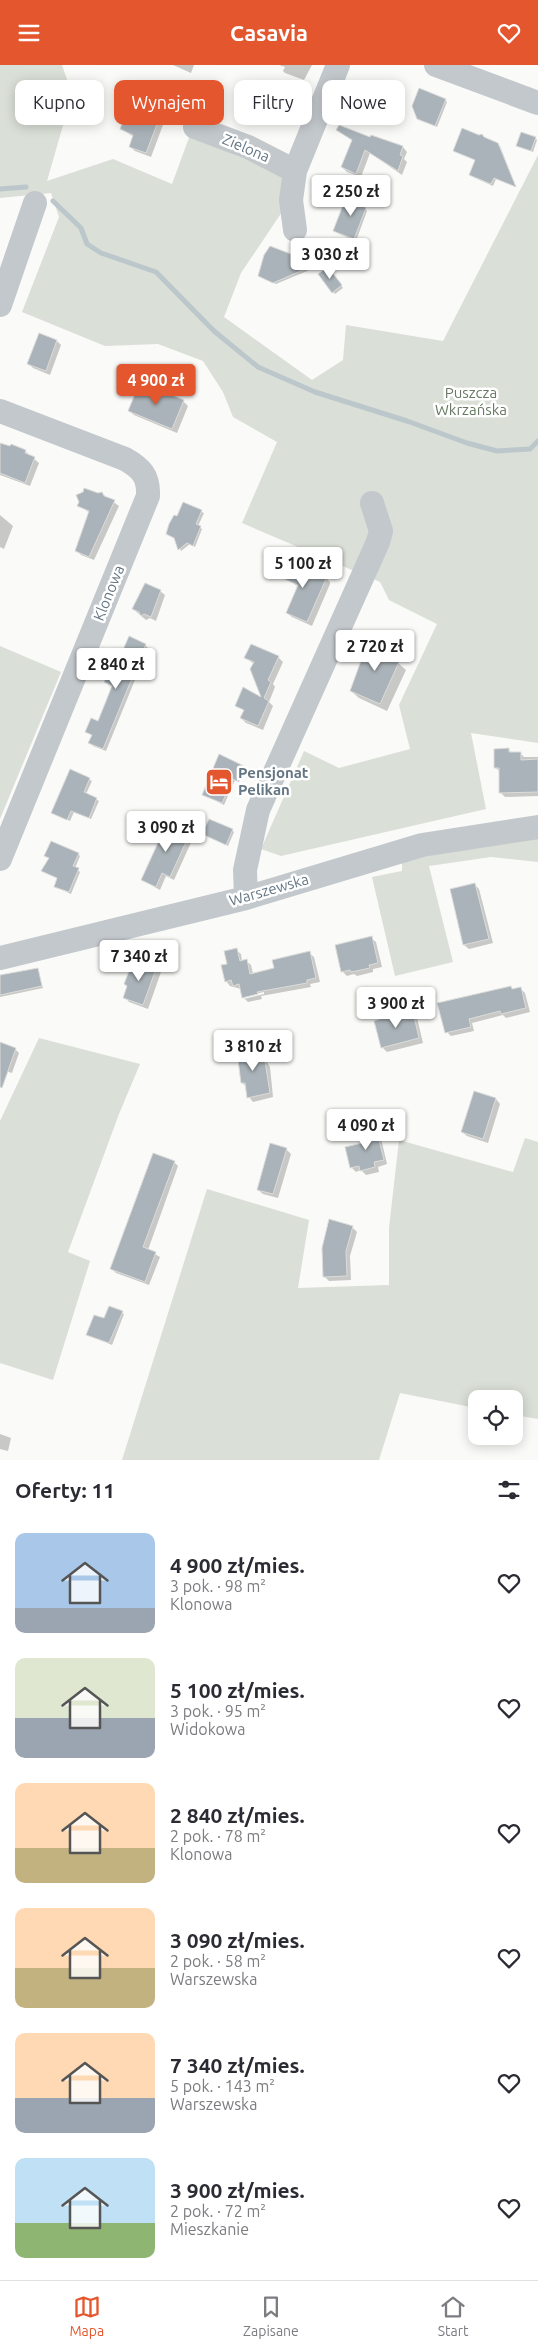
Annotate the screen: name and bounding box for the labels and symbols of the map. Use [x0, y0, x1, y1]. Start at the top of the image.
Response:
street label: Zielona [220, 130, 272, 165]
pin: 2 250 zł [299, 175, 403, 217]
pin: 3 030 zł [278, 237, 382, 280]
pin: 4 900 zł [104, 363, 208, 406]
park label: Puszcza Wkrzańska [435, 384, 507, 418]
pin: 5 100 zł [251, 547, 355, 589]
street label: Klonowa [90, 563, 127, 623]
pin: 2 720 zł [323, 629, 427, 672]
pin: 2 840 zł [64, 647, 168, 690]
place label: Pensjonat Pelikan [238, 764, 309, 798]
hotel icon: Pensjonat Pelikan [204, 767, 234, 797]
pin: 3 090 zł [114, 811, 218, 853]
street label: Warszewska [227, 870, 311, 909]
pin: 7 340 zł [87, 939, 191, 982]
pin: 3 900 zł [344, 987, 448, 1029]
pin: 3 810 zł [201, 1029, 305, 1072]
pin: 4 090 zł [314, 1109, 418, 1151]

